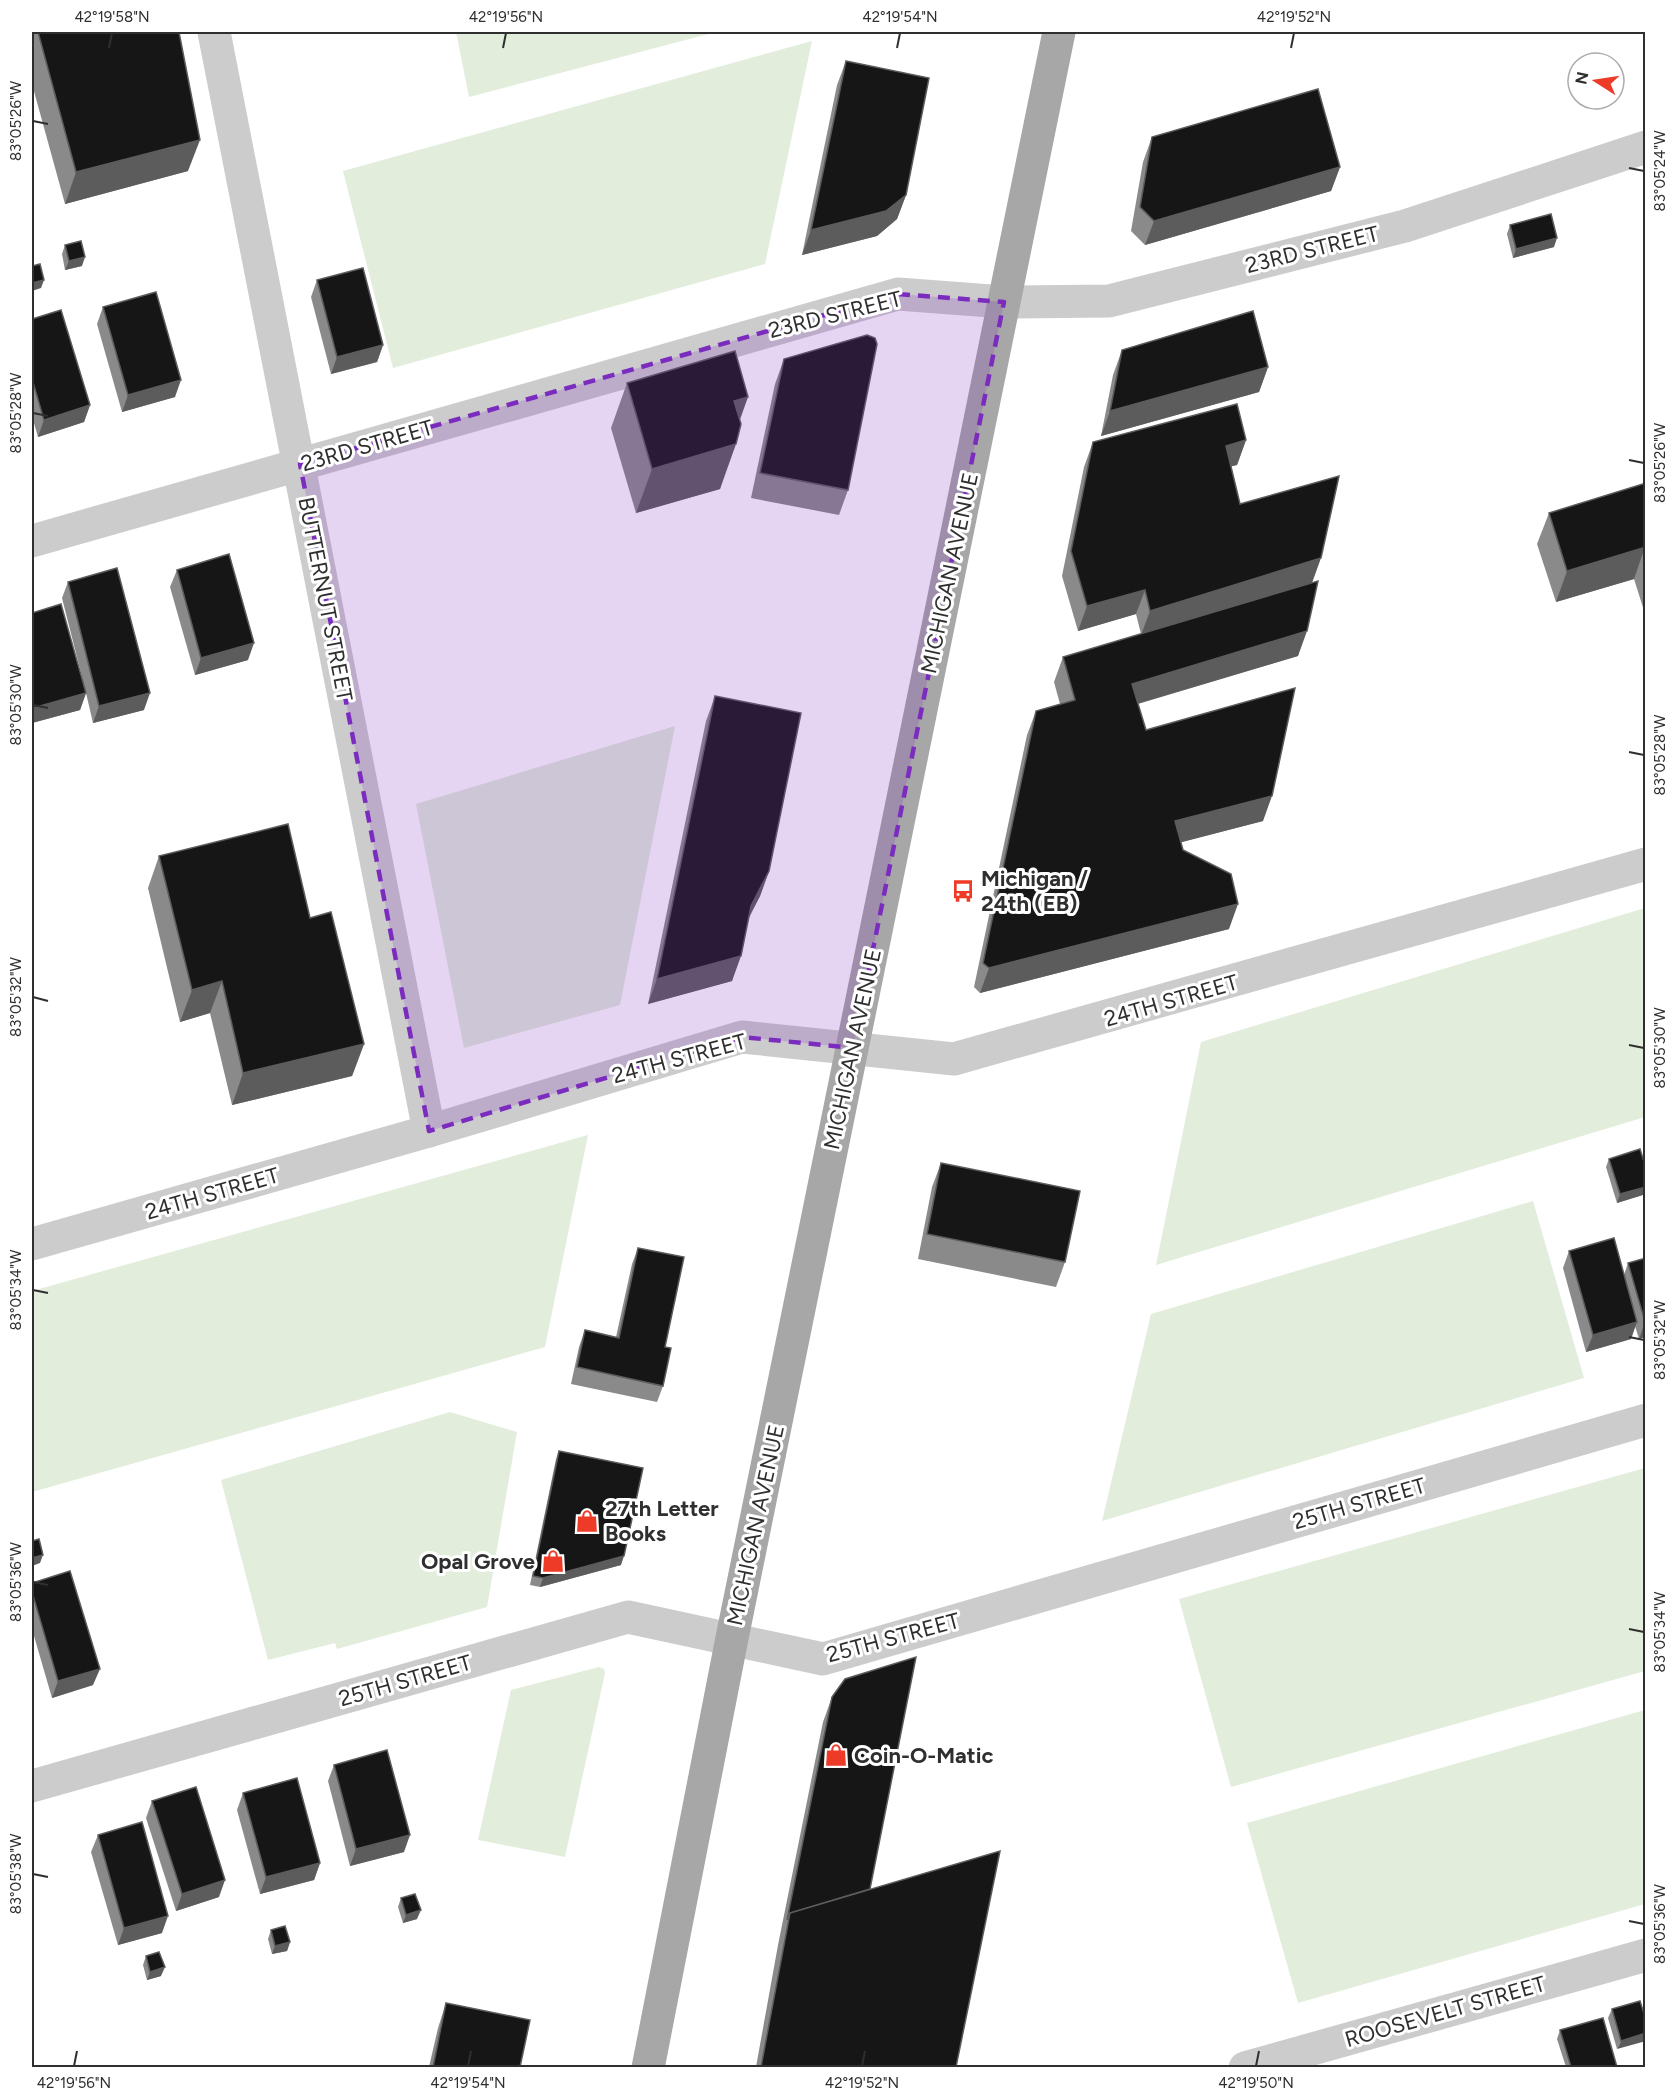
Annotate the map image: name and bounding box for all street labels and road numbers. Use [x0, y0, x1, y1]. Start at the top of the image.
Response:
street label: 23RD STREET [1243, 220, 1381, 279]
street label: 23RD STREET [766, 285, 904, 344]
street label: 23RD STREET [298, 414, 436, 477]
street label: MICHIGAN AVENUE [915, 470, 984, 676]
street label: BUTTERNUT STREET [292, 495, 359, 703]
street label: MICHIGAN AVENUE [818, 946, 887, 1152]
street label: 24TH STREET [1101, 969, 1241, 1032]
street label: 24TH STREET [609, 1028, 749, 1089]
street label: 24TH STREET [142, 1162, 282, 1225]
street label: MICHIGAN AVENUE [721, 1422, 790, 1628]
street label: 25TH STREET [1290, 1472, 1429, 1535]
street label: 25TH STREET [824, 1607, 963, 1668]
street label: 25TH STREET [336, 1649, 475, 1712]
street label: ROOSEVELT STREET [1342, 1970, 1549, 2053]

